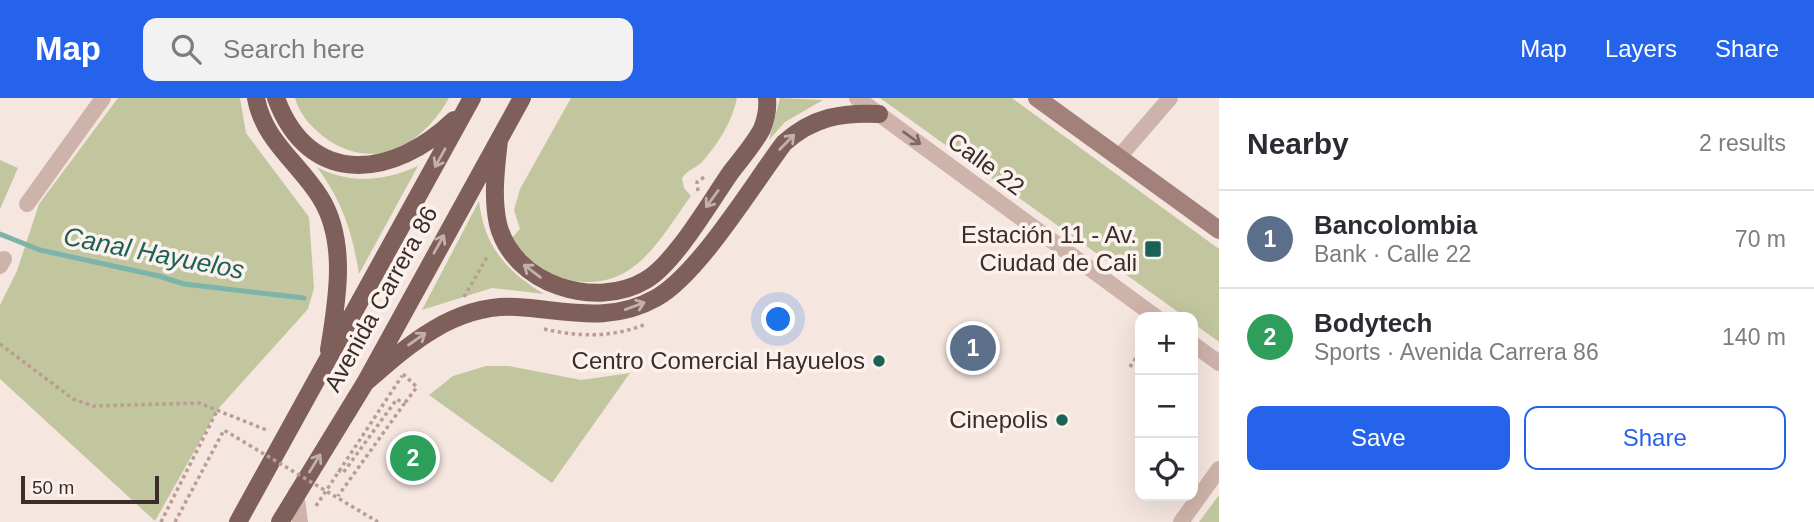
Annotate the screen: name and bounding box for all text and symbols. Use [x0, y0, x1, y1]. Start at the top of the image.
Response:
search box [143, 18, 633, 81]
text: Map [35, 30, 101, 67]
icon: search [167, 30, 205, 68]
text: Search here [223, 34, 365, 64]
text: Map [1520, 35, 1567, 62]
text: Layers [1605, 35, 1677, 62]
text: Share [1715, 35, 1779, 62]
street label: Calle 22 [943, 127, 1030, 200]
text: Nearby [1247, 127, 1349, 160]
text: 2 results [1699, 130, 1786, 156]
one-way arrow [902, 131, 921, 146]
one-way arrow [779, 133, 796, 150]
one-way arrow [433, 147, 446, 168]
one-way arrow [705, 189, 719, 208]
street label: Avenida Carrera 86 [318, 201, 443, 396]
text: Bancolombia [1314, 210, 1477, 240]
water label: Canal Hayuelos [61, 221, 247, 285]
place label: Estación 11 - Av. Ciudad de Cali [961, 221, 1137, 276]
text: 1 [1264, 226, 1276, 252]
text: 70 m [1735, 226, 1786, 252]
one-way arrow [433, 235, 447, 255]
marker: Estación 11 - Av. Ciudad de Cali [1143, 239, 1163, 259]
text: Bank · Calle 22 [1314, 241, 1471, 267]
one-way arrow [523, 264, 542, 279]
one-way arrow [624, 299, 646, 311]
your location [761, 302, 795, 336]
text: Bodytech [1314, 308, 1432, 338]
map controls [1135, 312, 1198, 501]
button: + [1135, 312, 1198, 375]
pin: 1 [950, 322, 996, 374]
text: 2 [1264, 324, 1276, 350]
text: 140 m [1722, 324, 1786, 350]
one-way arrow [407, 332, 426, 346]
text: Sports · Avenida Carrera 86 [1314, 339, 1599, 365]
place label: Centro Comercial Hayuelos [572, 347, 865, 374]
marker: Centro Comercial Hayuelos [871, 353, 887, 369]
button: − [1135, 375, 1198, 438]
place label: Cinepolis [949, 406, 1048, 433]
button: Save [1247, 406, 1510, 470]
button: Share [1524, 406, 1786, 470]
marker: Cinepolis [1054, 412, 1070, 428]
pin: 2 [390, 432, 436, 484]
button: locate [1135, 438, 1198, 501]
one-way arrow [309, 454, 323, 474]
scale bar [21, 473, 159, 505]
text: 50 m [32, 477, 74, 498]

